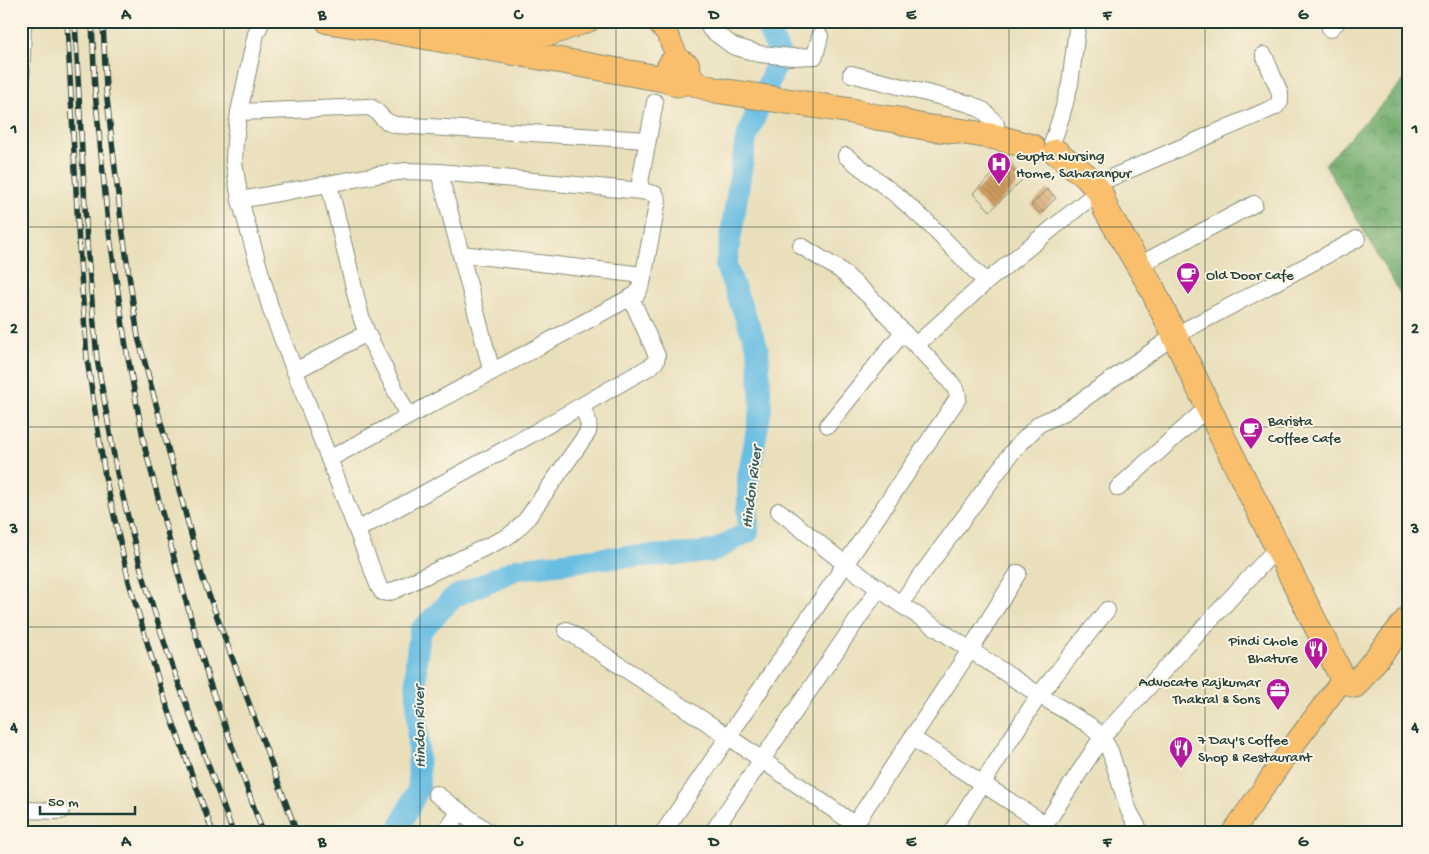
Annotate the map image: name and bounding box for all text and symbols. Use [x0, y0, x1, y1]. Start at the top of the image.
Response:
text: A [120, 7, 132, 26]
text: B [317, 7, 327, 26]
text: C [513, 7, 524, 26]
text: D [707, 7, 720, 26]
text: E [906, 7, 917, 26]
text: F [1102, 7, 1113, 26]
text: G [1298, 7, 1309, 26]
text: 1 [10, 121, 17, 140]
text: 1 [1411, 121, 1418, 140]
place label: Gupta Nursing Home, Saharanpur [1016, 148, 1133, 183]
hospital icon: Gupta Nursing Home, Saharanpur [986, 151, 1012, 185]
cafe icon: Old Door Cafe [1175, 261, 1201, 295]
place label: Old Door Cafe [1206, 267, 1294, 285]
text: 2 [10, 321, 18, 340]
text: 2 [1411, 321, 1419, 340]
place label: Barista Coffee Cafe [1267, 413, 1341, 448]
cafe icon: Barista Coffee Cafe [1238, 416, 1264, 450]
water label: Hindon River [739, 442, 768, 529]
text: 3 [9, 521, 18, 540]
text: 3 [1410, 521, 1419, 540]
place label: Pindi Chole Bhature [1228, 633, 1298, 668]
restaurant icon: Pindi Chole Bhature [1303, 636, 1329, 670]
place label: Advocate Rajkumar Thakral & Sons [1139, 674, 1262, 709]
office icon: Advocate Rajkumar Thakral & Sons [1265, 677, 1291, 711]
water label: Hindon River [411, 682, 432, 768]
text: 4 [9, 720, 18, 739]
text: 4 [1410, 720, 1419, 739]
place label: 7 Day's Coffee Shop & Restaurant [1197, 732, 1314, 767]
restaurant icon: 7 Day's Coffee Shop & Restaurant [1168, 735, 1194, 769]
scale bar [40, 784, 135, 816]
text: 50 m [48, 794, 79, 812]
text: A [120, 834, 132, 853]
text: B [317, 834, 327, 853]
text: C [513, 834, 524, 853]
text: D [707, 834, 720, 853]
text: E [906, 834, 917, 853]
text: F [1102, 834, 1113, 853]
text: G [1298, 834, 1309, 853]

